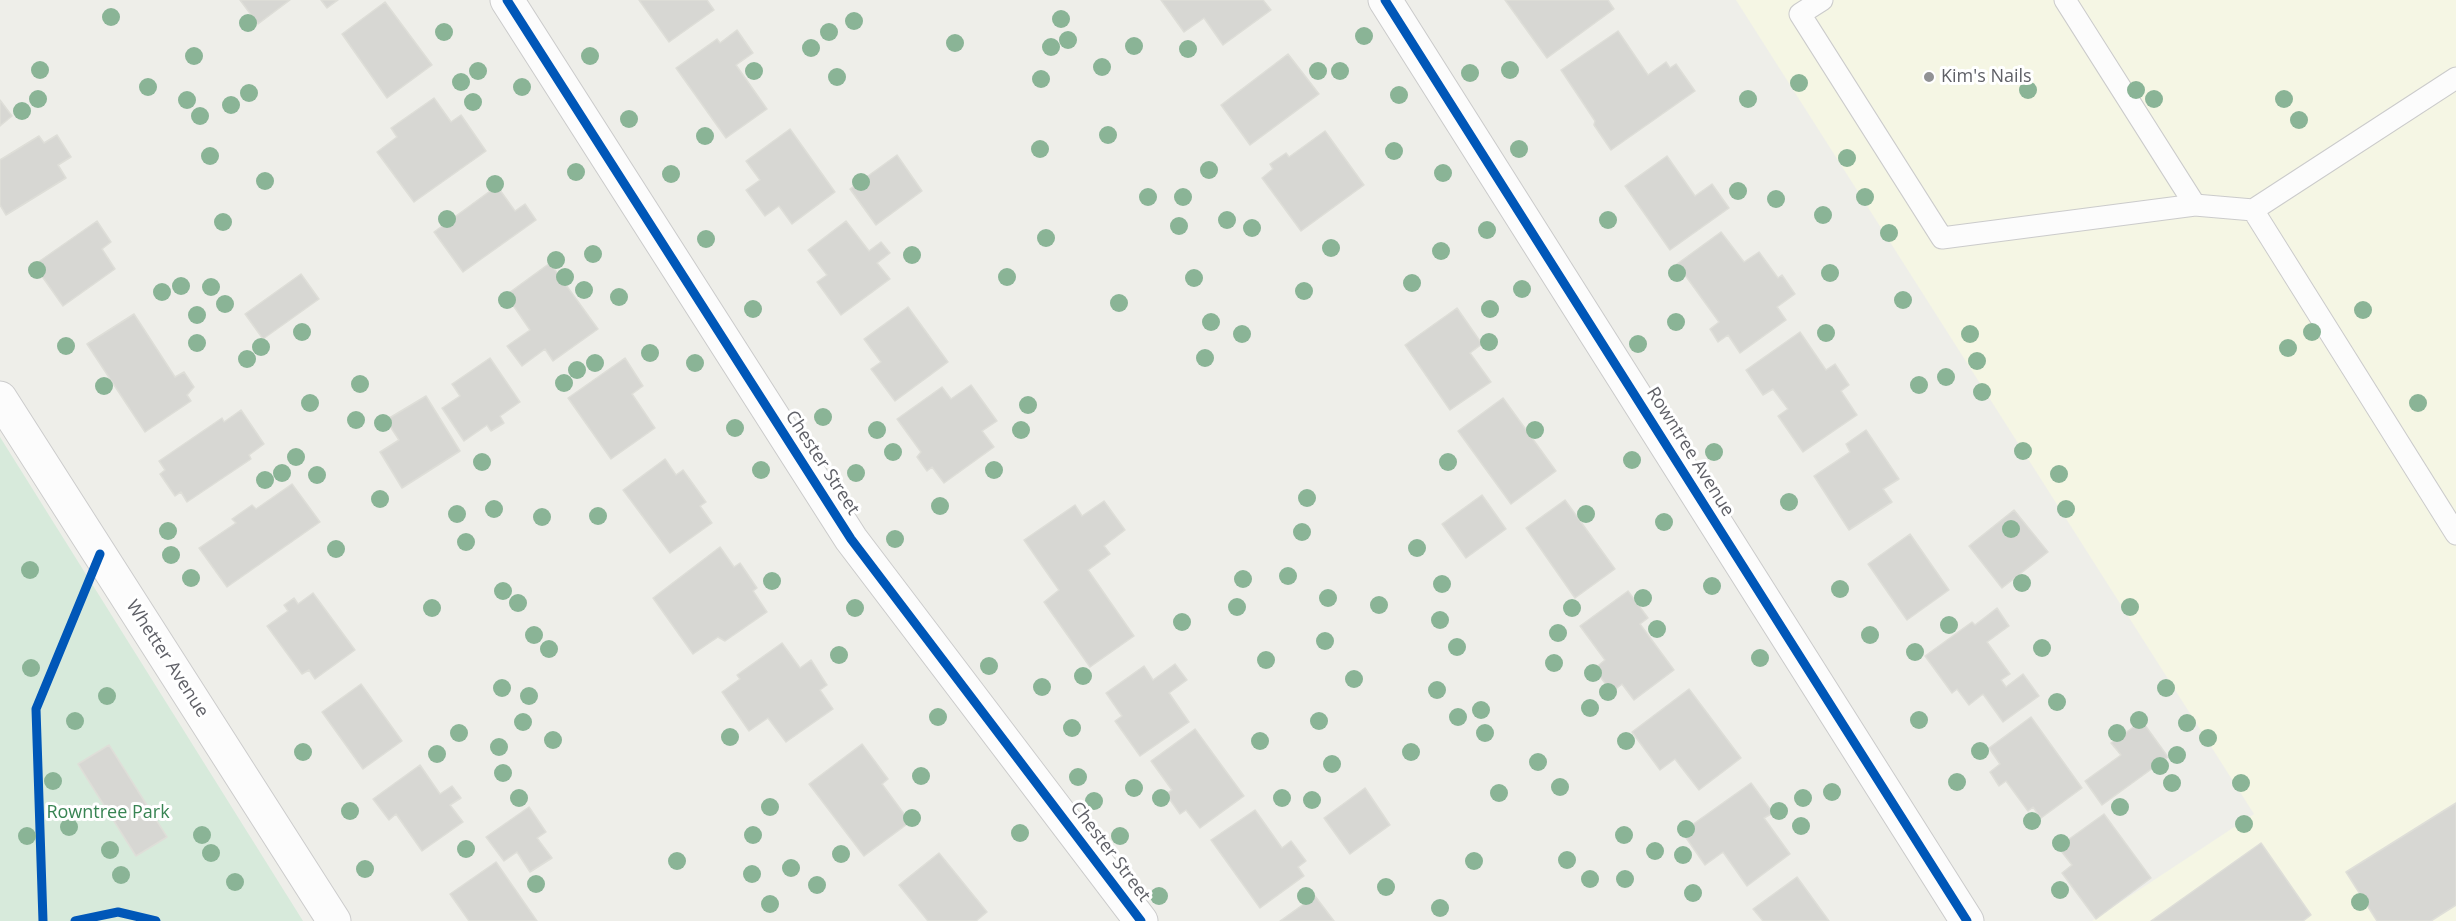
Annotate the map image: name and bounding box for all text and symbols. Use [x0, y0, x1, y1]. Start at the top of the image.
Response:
place label: Kim's Nails [1941, 66, 2032, 88]
marker: Kim's Nails [1922, 70, 1936, 84]
street label: Rowntree Avenue [1642, 383, 1738, 521]
street label: Chester Street [780, 407, 864, 519]
street label: Whetter Avenue [121, 596, 213, 722]
street label: Chester Street [1065, 798, 1155, 906]
park label: Rowntree Park [46, 802, 170, 824]

